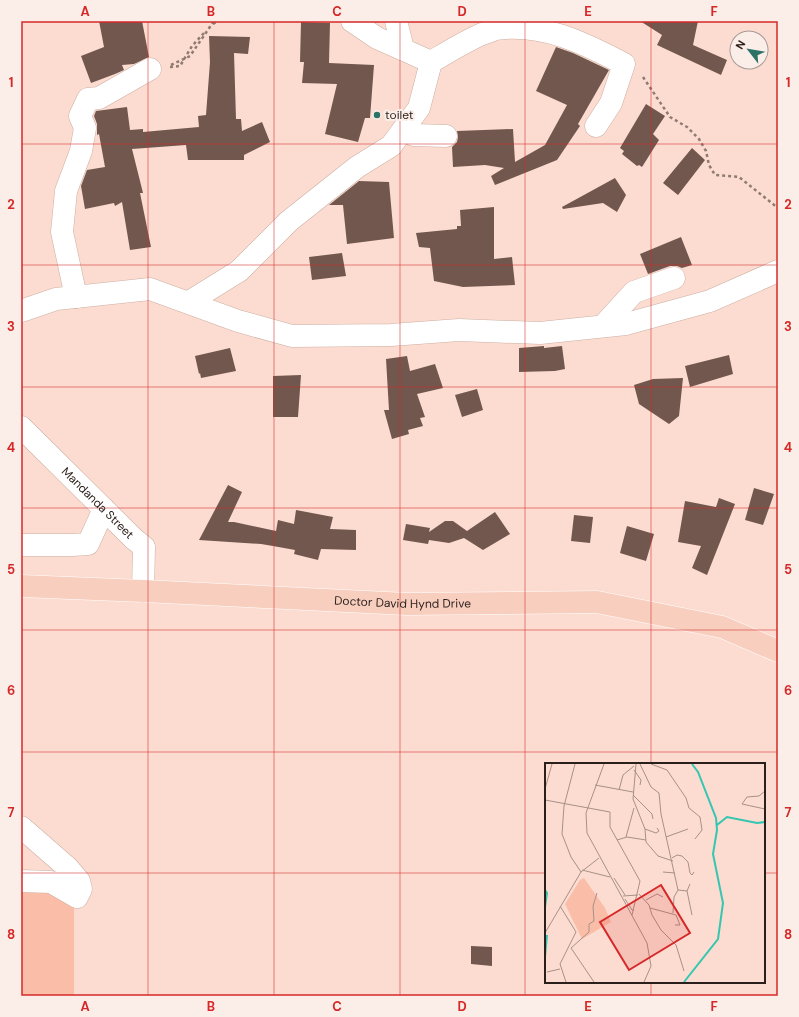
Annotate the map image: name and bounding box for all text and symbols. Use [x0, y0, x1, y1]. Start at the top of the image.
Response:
text: A [80, 3, 90, 20]
text: B [207, 3, 215, 20]
text: C [332, 3, 342, 20]
text: D [457, 3, 467, 20]
text: E [584, 3, 592, 20]
text: F [710, 3, 718, 20]
north arrow [729, 30, 769, 70]
text: N [732, 38, 748, 52]
text: 1 [9, 74, 13, 91]
text: 1 [786, 74, 790, 91]
place label: toilet [385, 107, 414, 123]
marker: toilet [372, 110, 382, 120]
text: 2 [7, 196, 15, 213]
text: 2 [784, 196, 792, 213]
text: 3 [7, 318, 15, 335]
text: 3 [784, 318, 792, 335]
text: 4 [7, 439, 15, 456]
text: 4 [784, 439, 792, 456]
street label: Mandanda Street [58, 464, 138, 543]
text: 5 [7, 561, 15, 578]
text: 5 [784, 561, 792, 578]
street label: Doctor David Hynd Drive [334, 592, 471, 612]
text: 6 [7, 682, 15, 699]
text: 6 [784, 682, 792, 699]
inset map [545, 763, 765, 983]
text: 7 [8, 804, 15, 821]
text: 7 [785, 804, 792, 821]
text: 8 [7, 926, 15, 943]
text: 8 [784, 926, 792, 943]
text: A [80, 998, 90, 1015]
text: B [207, 998, 215, 1015]
text: C [332, 998, 342, 1015]
text: D [457, 998, 467, 1015]
text: E [584, 998, 592, 1015]
text: F [710, 998, 718, 1015]

